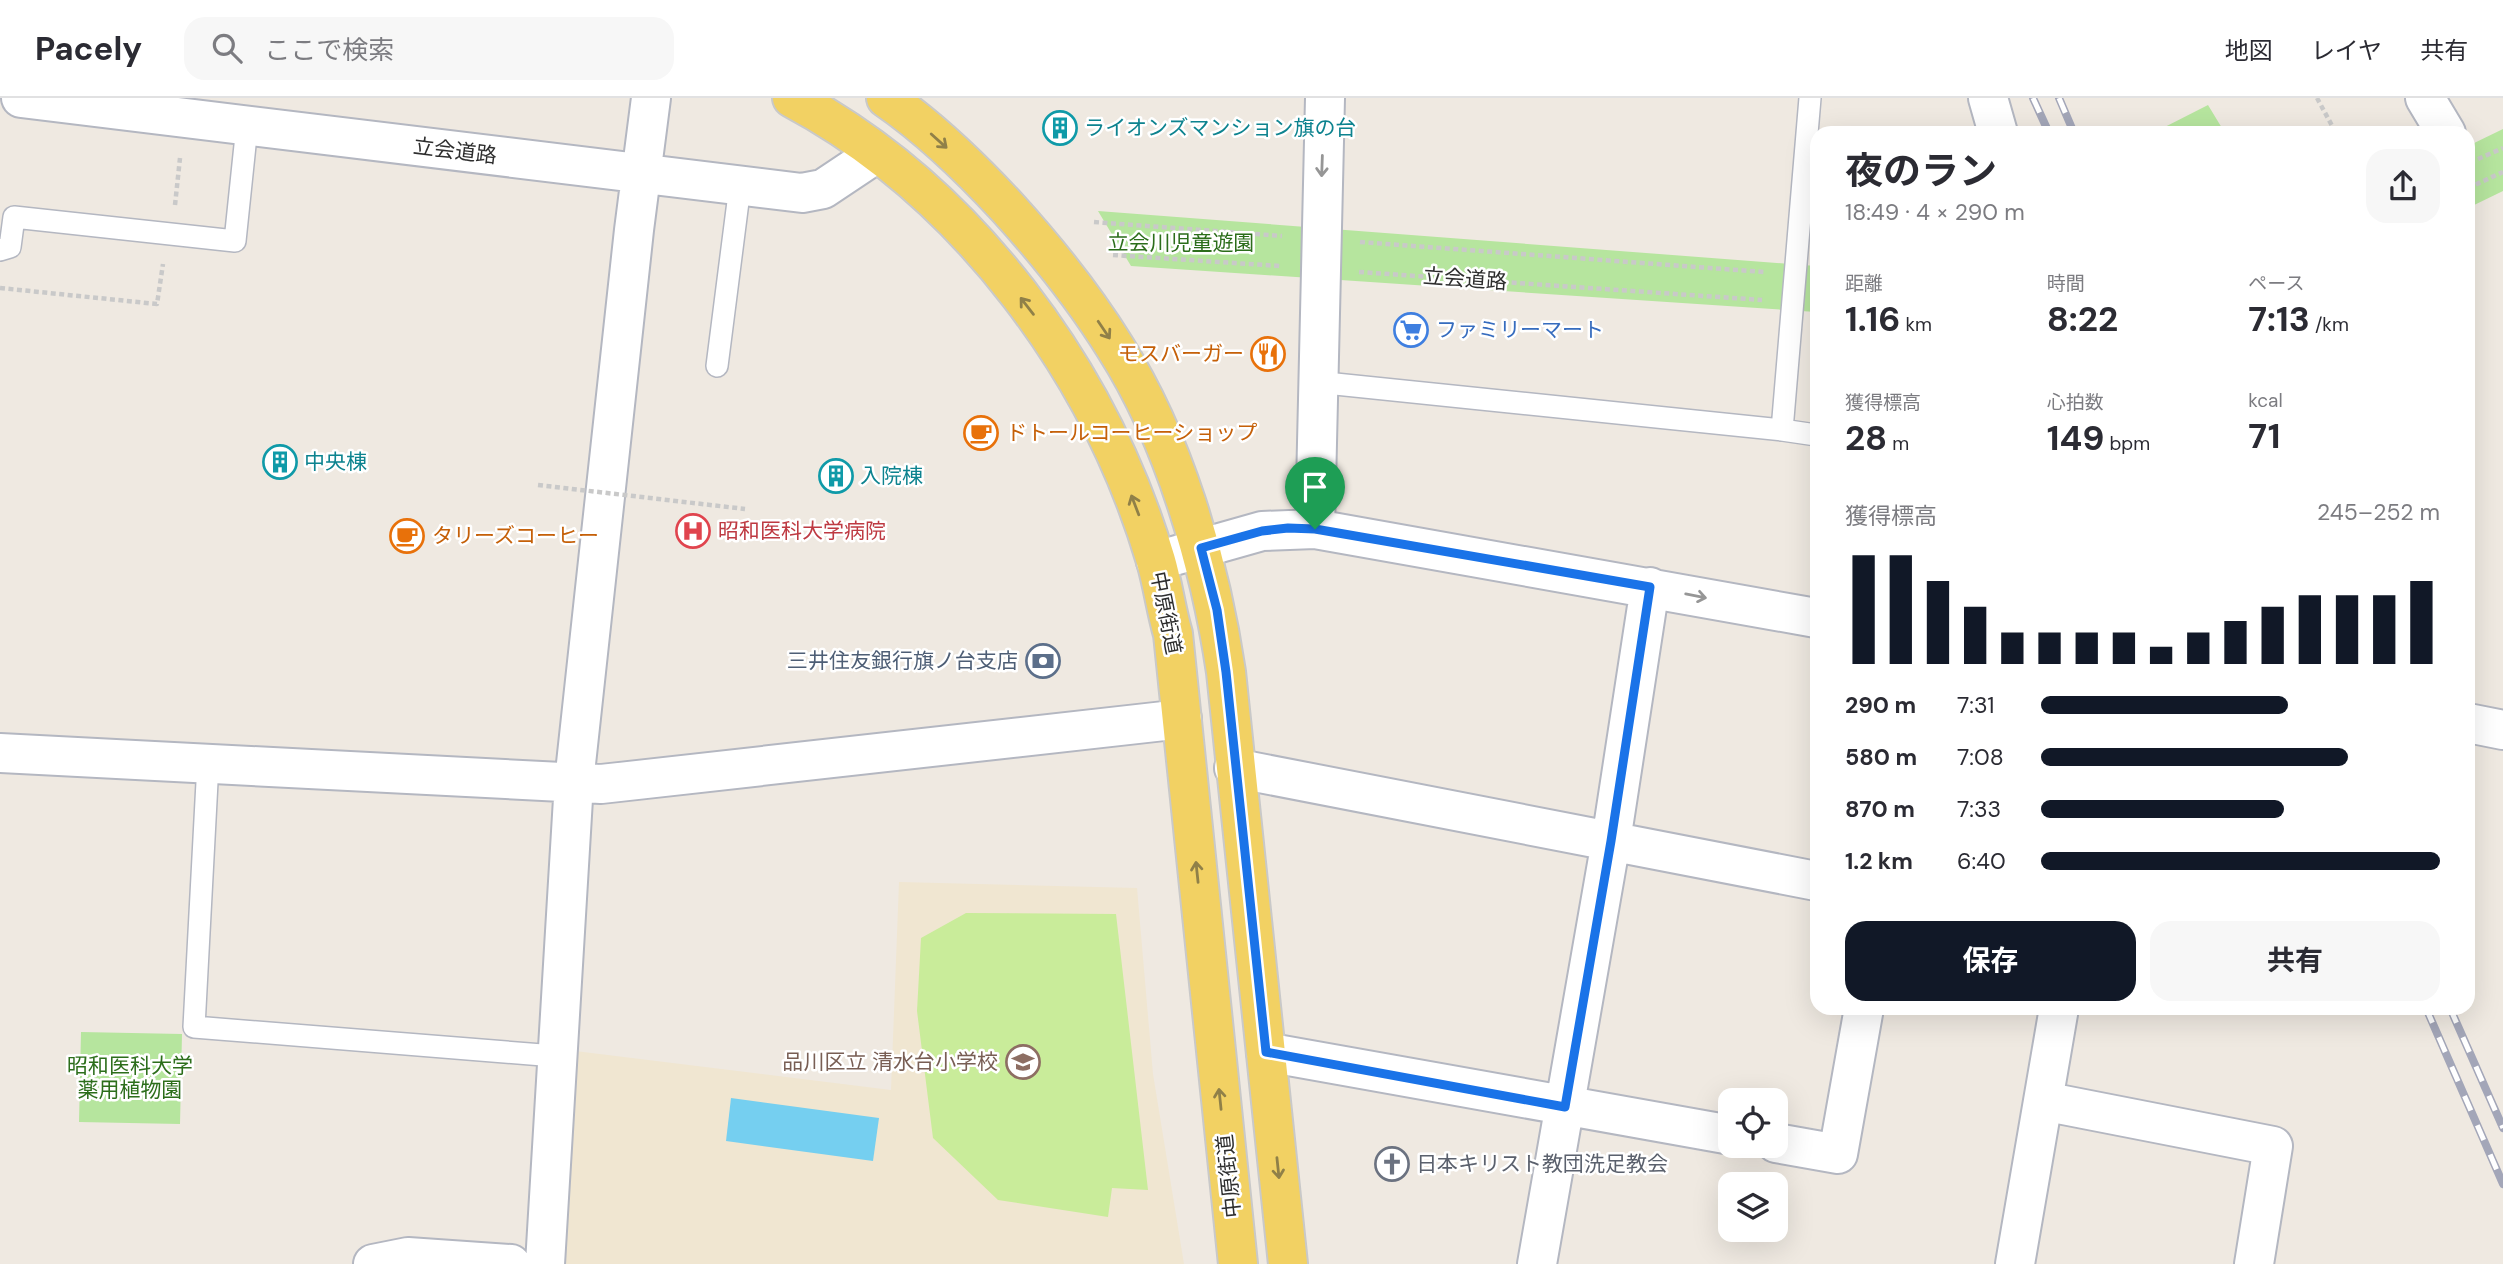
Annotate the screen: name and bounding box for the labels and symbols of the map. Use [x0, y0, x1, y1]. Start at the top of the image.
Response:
building icon: ライオンズマンション旗の台 [1041, 109, 1079, 147]
place label: ライオンズマンション旗の台 [1084, 114, 1357, 142]
street label: 立会道路 [412, 132, 498, 170]
one-way arrow [930, 133, 948, 149]
one-way arrow [1316, 154, 1329, 177]
park label: 立会川児童遊園 [1108, 229, 1255, 257]
street label: 立会道路 [1422, 262, 1508, 296]
one-way arrow [1019, 297, 1034, 316]
supermarket icon: ファミリーマート [1392, 311, 1430, 349]
place label: ファミリーマート [1436, 316, 1604, 344]
one-way arrow [1097, 320, 1112, 339]
restaurant icon: モスバーガー [1249, 335, 1287, 373]
place label: モスバーガー [1118, 340, 1244, 368]
cafe icon: ドトールコーヒーショップ [962, 414, 1000, 452]
place label: ドトールコーヒーショップ [1006, 419, 1257, 447]
building icon: 中央棟 [261, 443, 299, 481]
place label: 中央棟 [304, 448, 367, 476]
building icon: 入院棟 [817, 457, 855, 495]
pin [1285, 457, 1345, 529]
place label: 入院棟 [860, 462, 923, 490]
one-way arrow [1128, 494, 1140, 516]
hospital icon: 昭和医科大学病院 [674, 512, 712, 550]
cafe icon: タリーズコーヒー [388, 517, 426, 555]
place label: 昭和医科大学病院 [718, 517, 886, 545]
place label: タリーズコーヒー [432, 522, 599, 550]
street label: 中原街道 [1144, 569, 1188, 657]
one-way arrow [1684, 590, 1707, 603]
bank icon: 三井住友銀行旗ノ台支店 [1024, 642, 1062, 680]
place label: 三井住友銀行旗ノ台支店 [787, 647, 1018, 675]
one-way arrow [1191, 862, 1204, 884]
school or university icon: 品川区立 清水台小学校 [1004, 1043, 1042, 1081]
place label: 品川区立 清水台小学校 [782, 1048, 998, 1076]
park label: 昭和医科大学 薬用植物園 [67, 1052, 193, 1104]
one-way arrow [1214, 1088, 1227, 1111]
street label: 中原街道 [1211, 1133, 1247, 1219]
church icon: 日本キリスト教団洗足教会 [1373, 1145, 1411, 1183]
place label: 日本キリスト教団洗足教会 [1416, 1150, 1668, 1178]
one-way arrow [1272, 1156, 1285, 1179]

